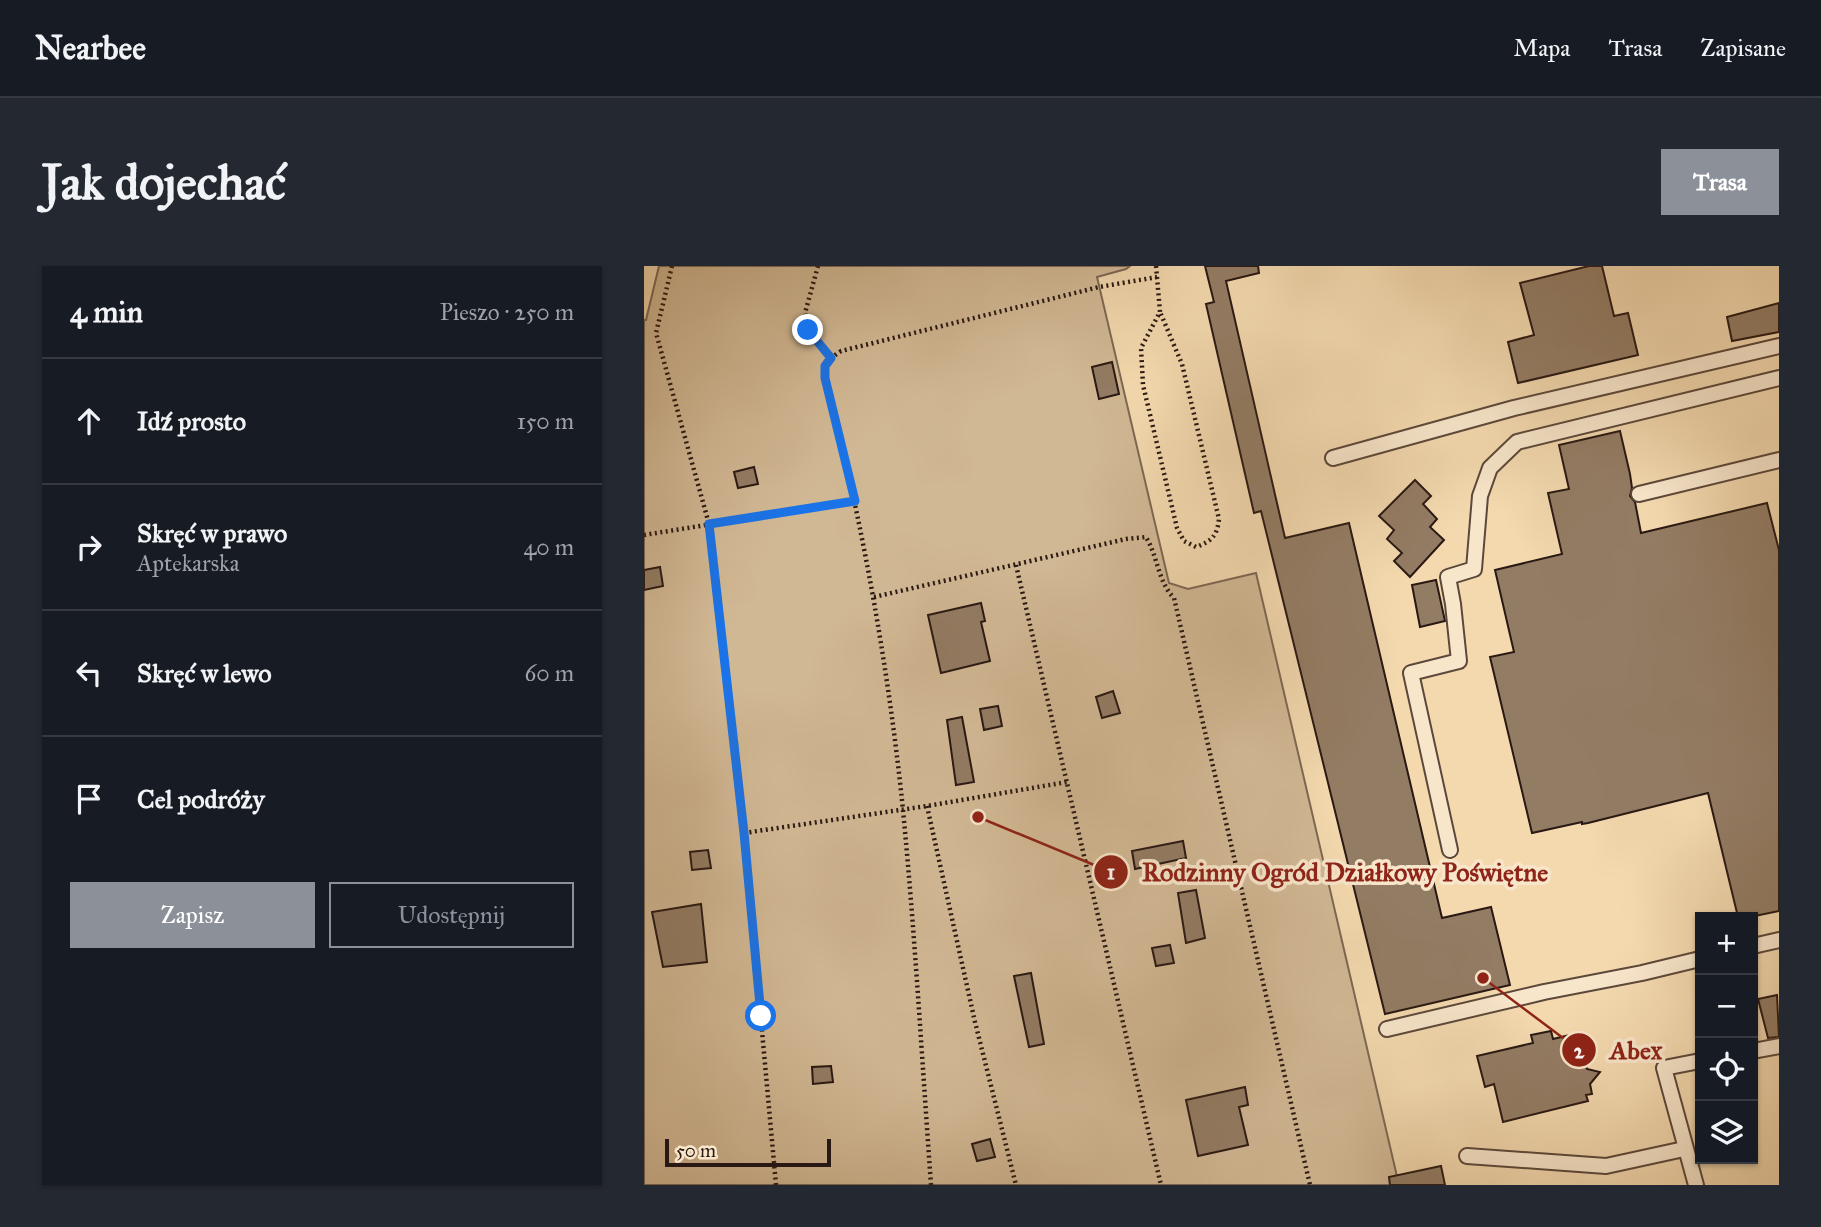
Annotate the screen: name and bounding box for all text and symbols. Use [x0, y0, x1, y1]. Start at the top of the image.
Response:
text: Nearbee [35, 28, 146, 68]
text: Mapa [1513, 33, 1571, 63]
text: Trasa [1609, 33, 1662, 63]
text: Zapisane [1700, 33, 1786, 63]
button: Trasa [1661, 149, 1779, 215]
text: Jak dojechać [42, 153, 286, 212]
text: 4 min [70, 294, 143, 330]
text: Pieszo · 250 m [440, 298, 574, 326]
route end [792, 314, 823, 345]
icon: ahead [70, 402, 108, 440]
text: Idź prosto [137, 405, 246, 437]
text: 150 m [517, 407, 574, 435]
text: Skręć w prawo [137, 517, 287, 549]
icon: right [70, 528, 108, 566]
text: 40 m [524, 533, 574, 561]
text: Aptekarska [137, 549, 239, 577]
icon: left [70, 654, 108, 692]
text: Skręć w lewo [137, 657, 272, 689]
text: 60 m [525, 659, 574, 687]
icon: arrive [70, 780, 108, 818]
text: Cel podróży [137, 783, 265, 815]
callout: Rodzinny Ogród Działkowy Poświętne [1093, 848, 1562, 895]
text: Rodzinny Ogród Działkowy Poświętne [1142, 856, 1548, 889]
text: 1 [1107, 859, 1115, 885]
button: Zapisz [70, 882, 315, 948]
button: Udostępnij [329, 882, 574, 948]
map controls [1695, 912, 1758, 1164]
button: + [1695, 912, 1758, 975]
button: − [1695, 975, 1758, 1038]
route start [745, 1000, 776, 1031]
callout: Abex [1561, 1027, 1677, 1074]
text: Abex [1608, 1034, 1663, 1066]
text: 2 [1574, 1038, 1585, 1064]
button: locate [1695, 1038, 1758, 1101]
button: layers [1695, 1101, 1758, 1164]
scale bar [665, 1136, 831, 1168]
text: 50 m [676, 1139, 716, 1162]

